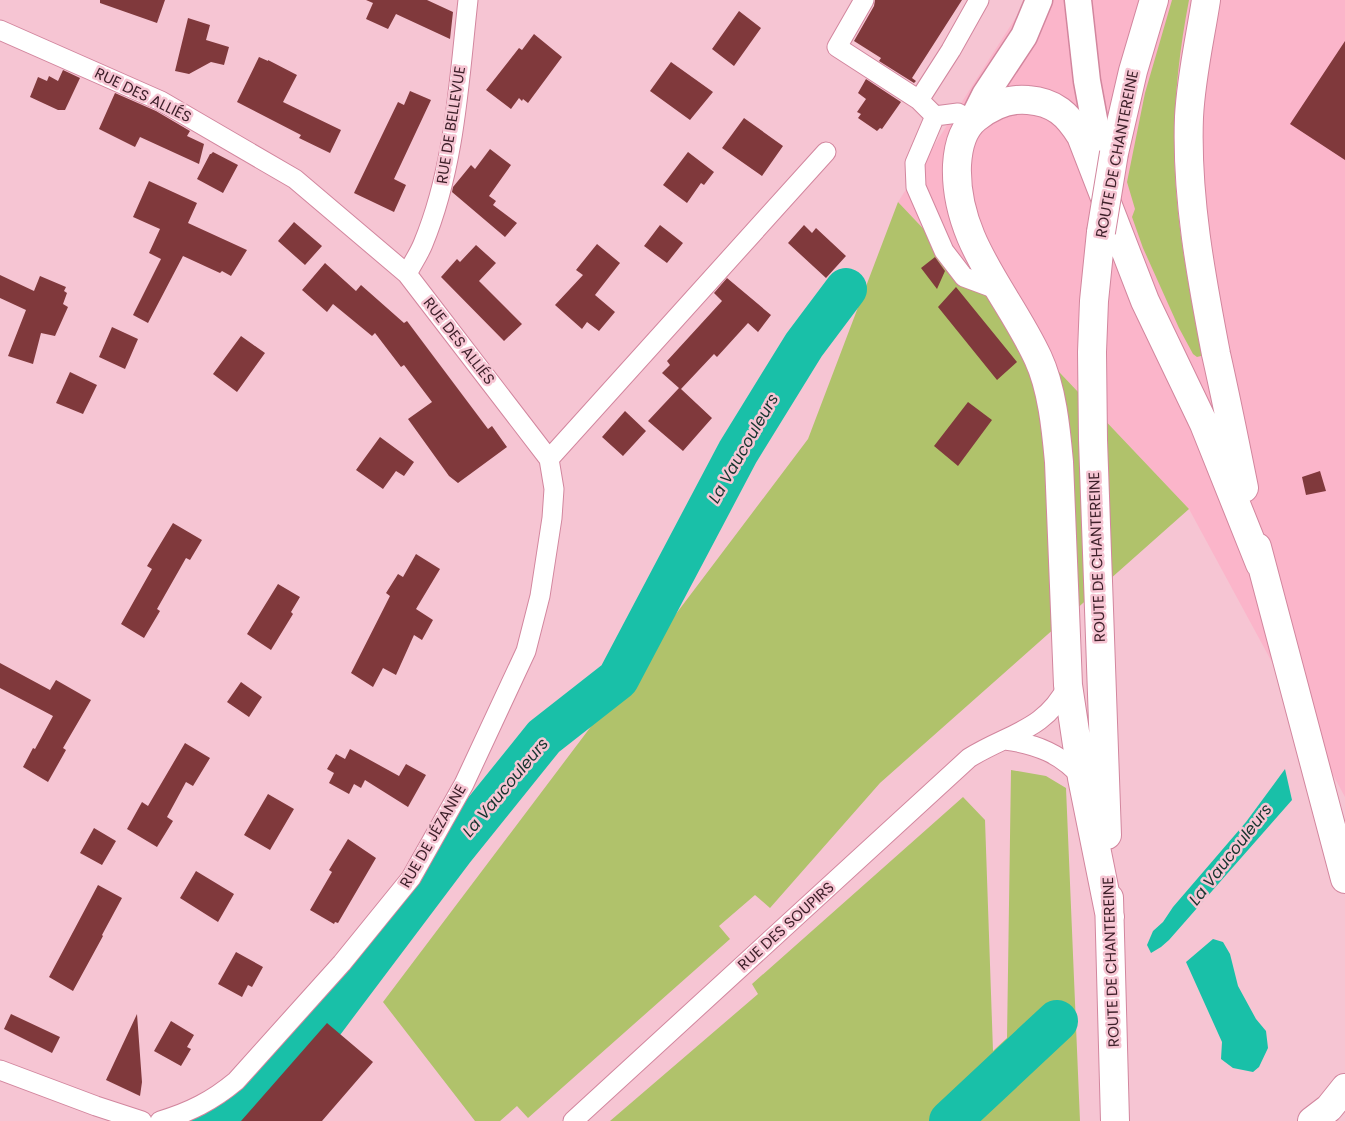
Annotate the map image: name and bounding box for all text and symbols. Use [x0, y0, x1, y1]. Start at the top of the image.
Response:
street label: RUE DES ALLIÉS [91, 62, 195, 127]
street label: RUE DE BELLEVUE [431, 65, 470, 185]
street label: ROUTE DE CHANTEREINE [1090, 68, 1143, 240]
street label: RUE DES ALLIÉS [419, 293, 500, 389]
water label: La Vaucouleurs [703, 389, 784, 507]
street label: ROUTE DE CHANTEREINE [1083, 472, 1110, 642]
water label: La Vaucouleurs [457, 733, 554, 842]
street label: RUE DE JÉZANNE [394, 780, 471, 891]
water label: La Vaucouleurs [1183, 799, 1277, 910]
street label: RUE DES SOUPIRS [733, 877, 838, 975]
street label: ROUTE DE CHANTEREINE [1097, 877, 1124, 1047]

